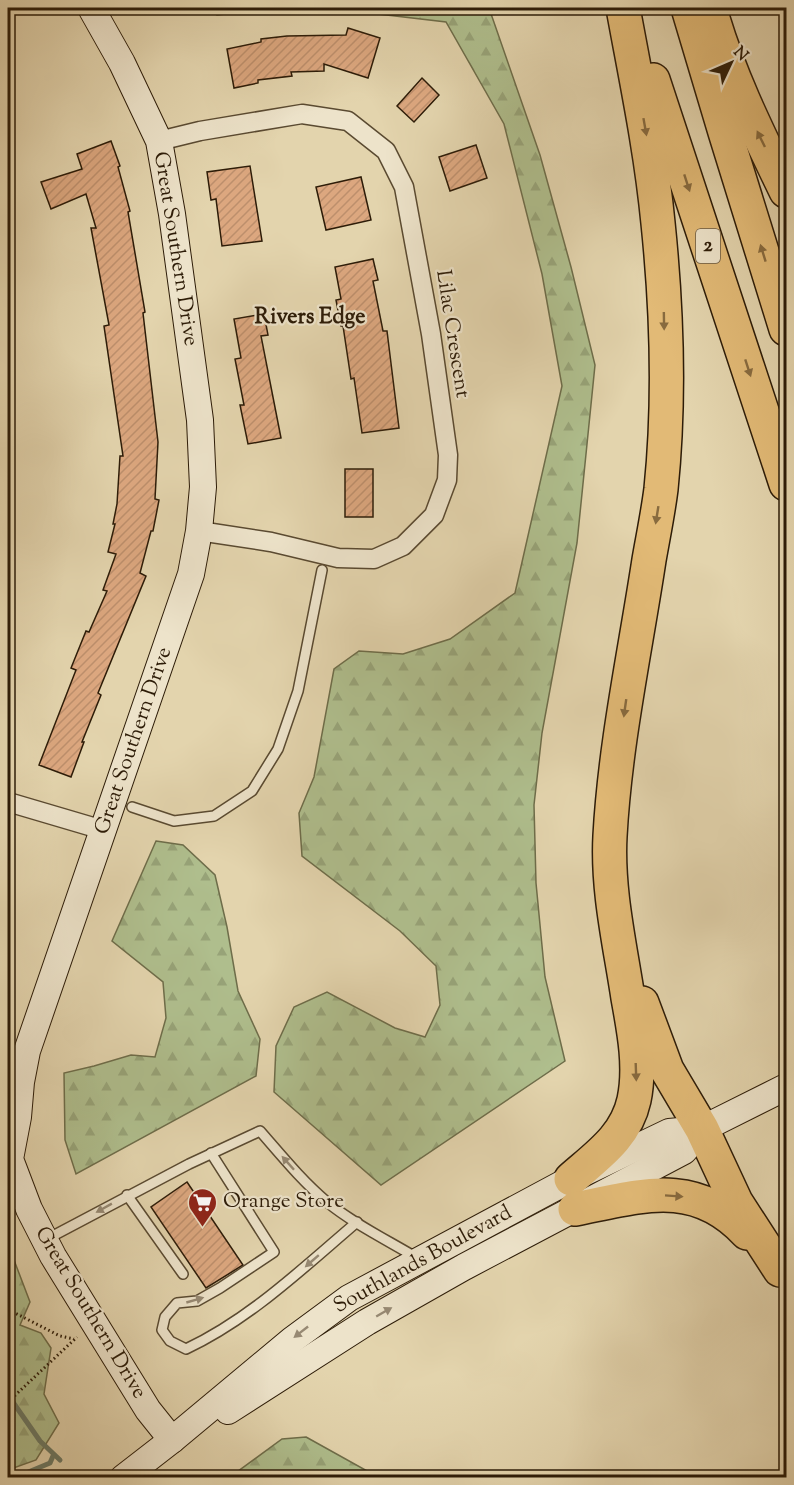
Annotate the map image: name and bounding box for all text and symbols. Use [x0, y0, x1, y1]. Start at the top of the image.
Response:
north arrow [701, 33, 761, 93]
text: N [727, 42, 753, 67]
one-way arrow [640, 118, 649, 137]
one-way arrow [756, 130, 765, 147]
street label: Great Southern Drive [145, 150, 205, 348]
one-way arrow [683, 174, 692, 192]
road number: 2 [696, 229, 720, 263]
one-way arrow [758, 244, 767, 262]
street label: Lilac Crescent [427, 268, 477, 400]
district label: Rivers Edge [254, 302, 366, 334]
one-way arrow [660, 311, 669, 330]
one-way arrow [744, 359, 753, 377]
one-way arrow [652, 506, 661, 525]
street label: Great Southern Drive [88, 643, 180, 839]
one-way arrow [621, 698, 630, 717]
one-way arrow [631, 1062, 640, 1081]
one-way arrow [282, 1156, 295, 1171]
supermarket icon: Orange Store [186, 1186, 218, 1228]
place label: Orange Store [223, 1187, 344, 1217]
one-way arrow [665, 1191, 684, 1201]
street label: Southlands Boulevard [328, 1198, 518, 1322]
one-way arrow [95, 1203, 112, 1213]
street label: Great Southern Drive [27, 1221, 153, 1405]
one-way arrow [304, 1254, 320, 1267]
one-way arrow [186, 1294, 204, 1304]
one-way arrow [375, 1307, 392, 1317]
one-way arrow [294, 1326, 309, 1338]

